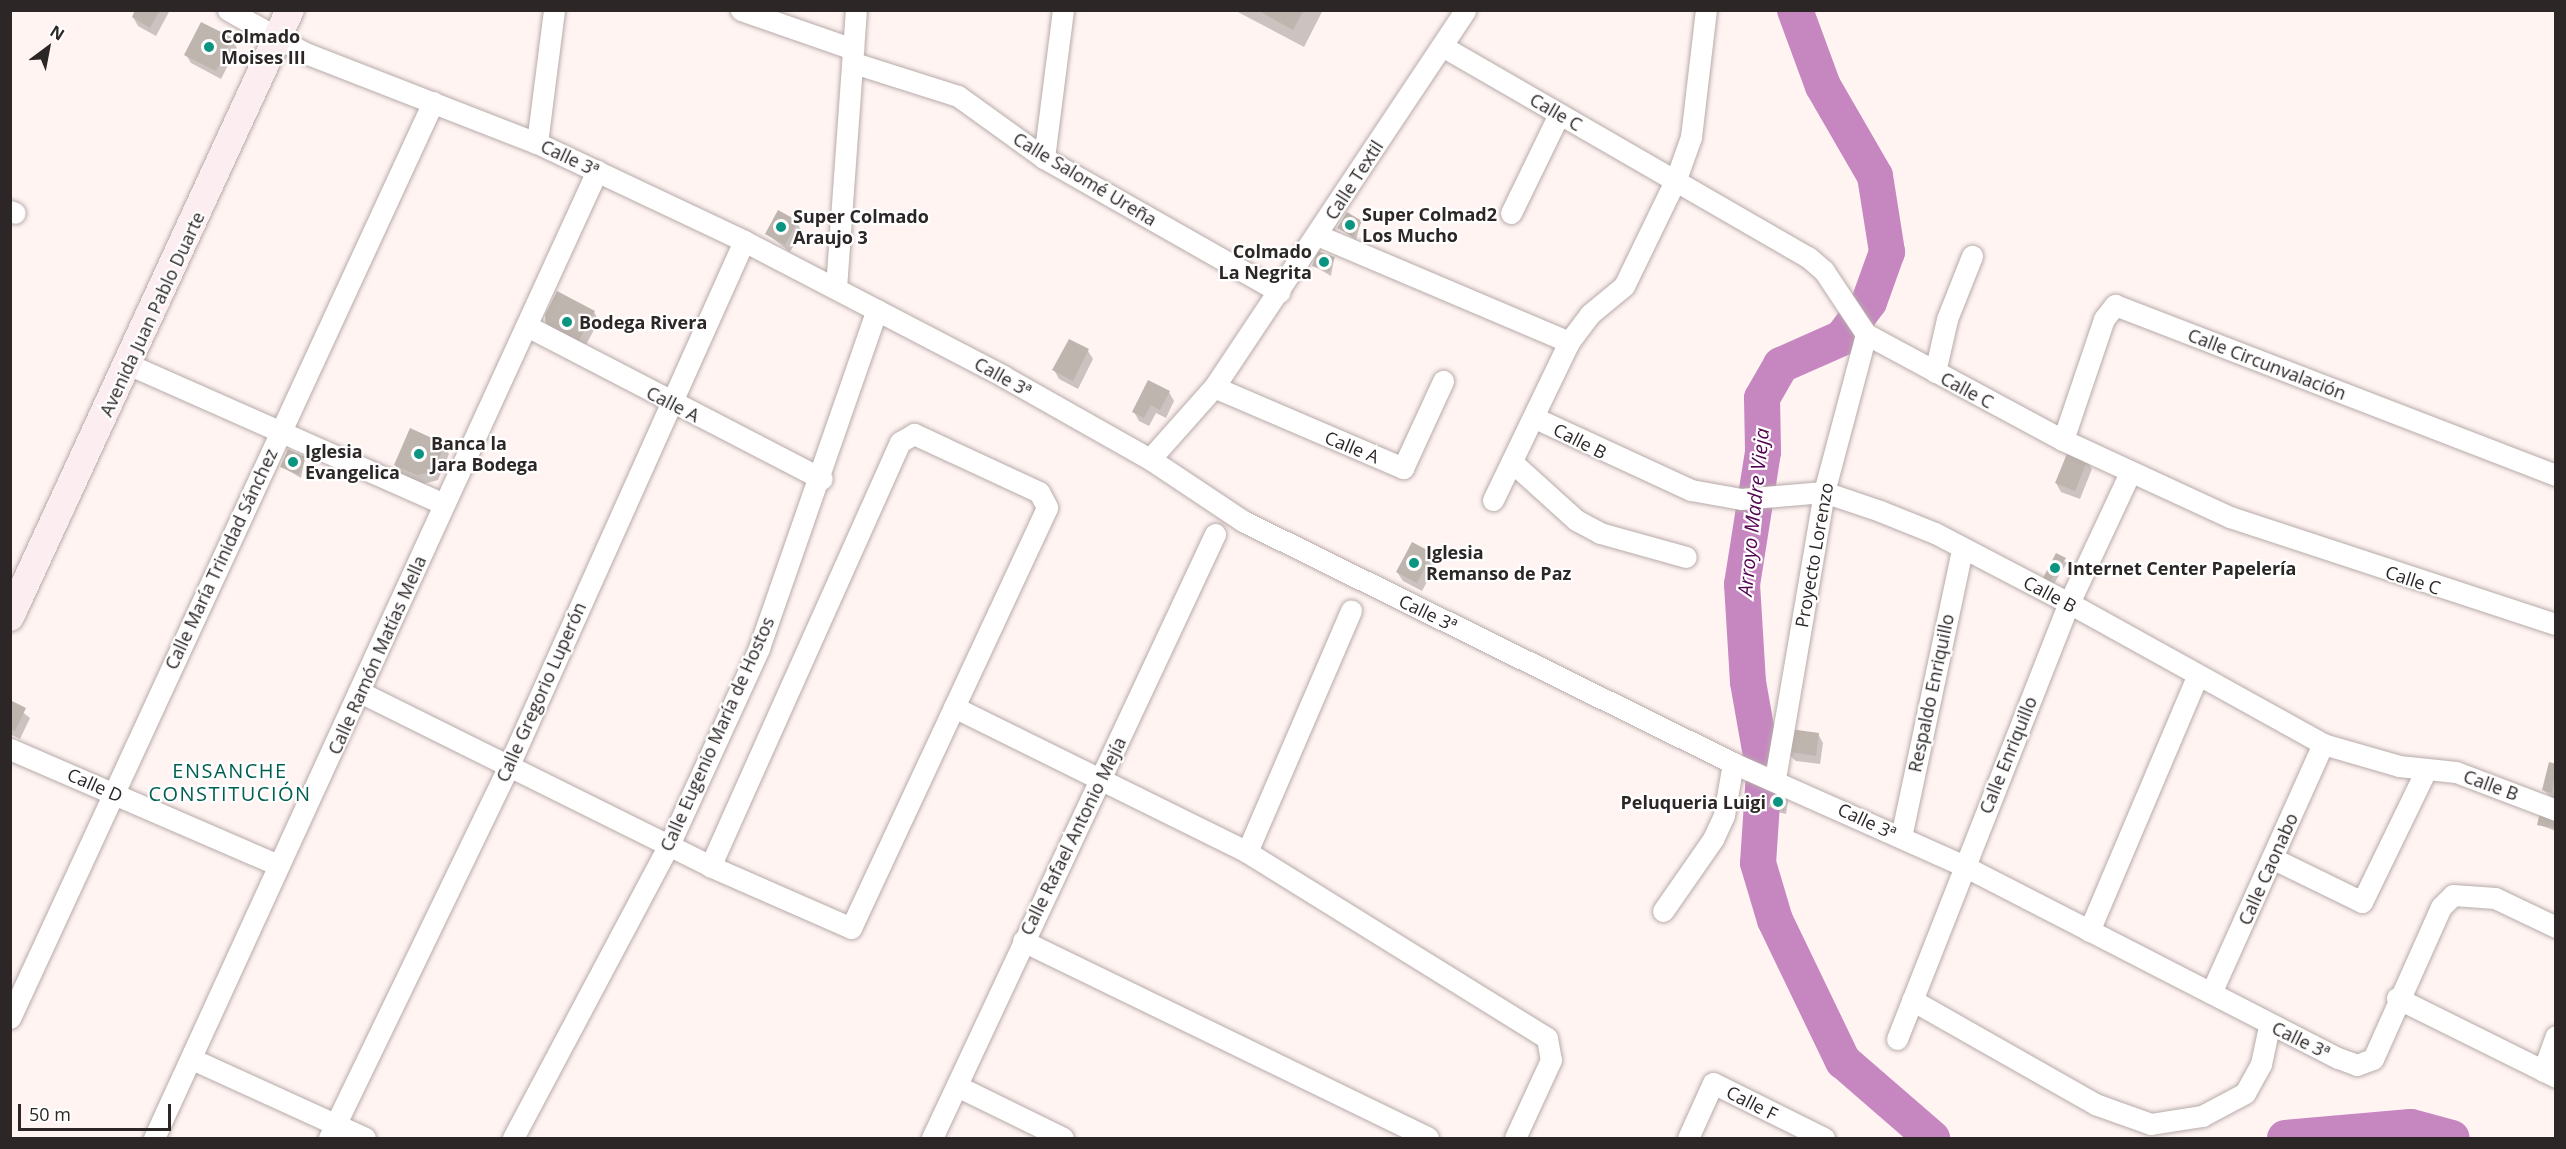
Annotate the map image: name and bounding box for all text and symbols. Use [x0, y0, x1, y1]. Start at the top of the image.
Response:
north arrow [18, 18, 78, 78]
text: N [46, 20, 69, 46]
place label: Colmado Moises III [221, 26, 306, 68]
marker: Colmado Moises III [202, 40, 216, 54]
street label: Calle C [1526, 89, 1586, 135]
street label: Calle Salomé Ureña [1009, 128, 1161, 230]
street label: Calle 3ª [537, 135, 603, 181]
street label: Calle Textil [1320, 136, 1388, 224]
place label: Super Colmad2 Los Mucho [1362, 204, 1497, 246]
place label: Super Colmado Araujo 3 [793, 206, 929, 248]
street label: Avenida Juan Pablo Duarte [95, 208, 209, 420]
marker: Super Colmad2 Los Mucho [1343, 218, 1357, 232]
marker: Super Colmado Araujo 3 [774, 220, 788, 234]
place label: Colmado La Negrita [1218, 241, 1312, 284]
marker: Colmado La Negrita [1317, 255, 1331, 269]
place label: Bodega Rivera [579, 311, 707, 333]
marker: Bodega Rivera [560, 315, 574, 329]
street label: Calle Circunvalación [2185, 324, 2349, 404]
street label: Calle 3ª [971, 353, 1035, 401]
street label: Calle C [1937, 367, 1997, 413]
street label: Calle A [643, 382, 703, 426]
street label: Calle B [1550, 418, 1610, 464]
street label: Calle A [1322, 426, 1382, 468]
water label: Arroyo Madre Vieja [1732, 427, 1774, 597]
place label: Banca la Jara Bodega [431, 433, 538, 476]
place label: Iglesia Evangelica [305, 441, 400, 484]
street label: Calle María Trinidad Sánchez [160, 445, 282, 673]
marker: Banca la Jara Bodega [412, 447, 426, 461]
marker: Iglesia Evangelica [286, 455, 300, 469]
street label: Proyecto Lorenzo [1791, 481, 1837, 629]
place label: Iglesia Remanso de Paz [1426, 542, 1571, 584]
street label: Calle Ramón Matías Mella [323, 552, 431, 758]
marker: Iglesia Remanso de Paz [1407, 556, 1421, 570]
place label: Internet Center Papelería [2067, 557, 2296, 579]
marker: Internet Center Papelería [2048, 561, 2062, 575]
street label: Calle C [2383, 561, 2443, 599]
street label: Calle B [2020, 571, 2080, 617]
street label: Calle 3ª [1395, 590, 1461, 636]
street label: Calle Gregorio Luperón [492, 599, 590, 785]
street label: Respaldo Enriquillo [1904, 612, 1958, 774]
street label: Calle Eugenio María de Hostos [655, 613, 779, 855]
street label: Calle Enriquillo [1975, 693, 2041, 817]
street label: Calle Rafael Antonio Mejía [1016, 733, 1130, 939]
district label: ENSANCHE CONSTITUCIÓN [148, 759, 312, 806]
street label: Calle D [64, 763, 126, 807]
street label: Calle B [2461, 765, 2521, 805]
place label: Peluqueria Luigi [1621, 791, 1766, 813]
marker: Peluqueria Luigi [1771, 795, 1785, 809]
street label: Calle 3ª [1834, 798, 1900, 844]
street label: Calle Caonabo [2234, 810, 2302, 928]
street label: Calle 3ª [2268, 1017, 2334, 1063]
street label: Calle F [1723, 1081, 1781, 1125]
scale bar [21, 1092, 174, 1130]
text: 50 m [29, 1102, 71, 1126]

